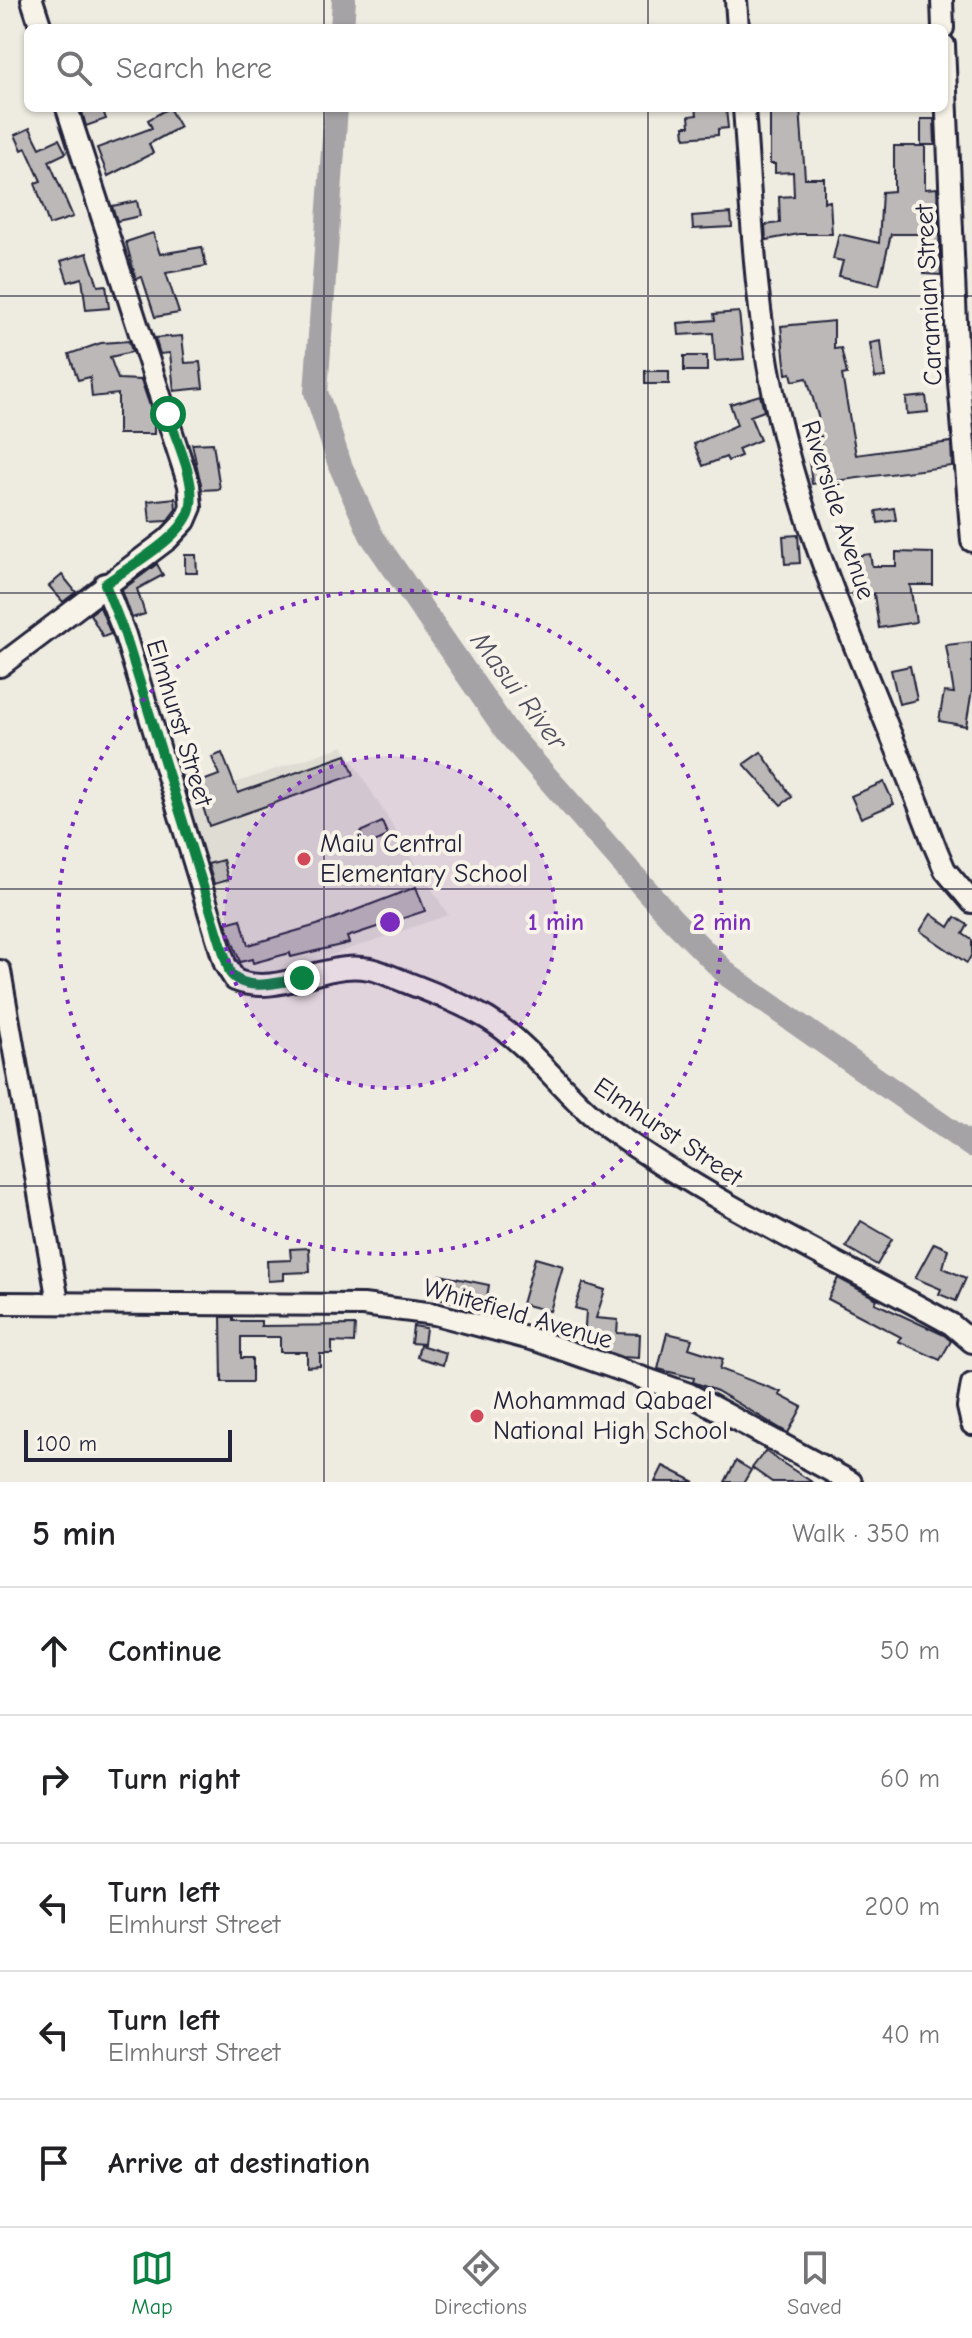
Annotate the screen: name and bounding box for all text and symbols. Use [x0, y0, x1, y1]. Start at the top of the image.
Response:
search box [24, 24, 948, 112]
icon: search [52, 46, 96, 90]
text: Search here [116, 51, 272, 86]
street label: Caramian Street [909, 202, 949, 386]
route start [150, 396, 186, 432]
street label: Riverside Avenue [795, 417, 881, 603]
water label: Masui River [464, 625, 575, 758]
street label: Elmhurst Street [139, 636, 219, 811]
place label: Maiu Central Elementary School [320, 829, 528, 889]
marker: Maiu Central Elementary School [295, 850, 313, 868]
centre of rings [376, 908, 404, 936]
text: 1 min [528, 908, 584, 936]
text: 2 min [693, 908, 751, 936]
route end [284, 960, 320, 996]
street label: Elmhurst Street [588, 1071, 749, 1194]
street label: Whitefield Avenue [420, 1273, 616, 1355]
place label: Mohammad Qabael National High School [493, 1386, 728, 1446]
marker: Mohammad Qabael National High School [468, 1407, 486, 1425]
scale bar [24, 1426, 232, 1462]
text: 100 m [36, 1431, 97, 1457]
text: 5 min [32, 1514, 116, 1554]
text: Walk · 350 m [792, 1519, 940, 1549]
icon: ahead [32, 1629, 76, 1673]
text: Continue [108, 1634, 222, 1669]
text: 50 m [880, 1636, 940, 1666]
icon: right [32, 1757, 76, 1801]
text: Turn right [108, 1762, 240, 1797]
text: 60 m [880, 1764, 940, 1794]
text: Turn left [108, 1875, 220, 1910]
icon: left [32, 1885, 76, 1929]
text: 200 m [865, 1892, 940, 1922]
text: Elmhurst Street [108, 1910, 280, 1940]
text: Turn left [108, 2003, 220, 2038]
icon: left [32, 2013, 76, 2057]
text: 40 m [881, 2020, 940, 2050]
text: Elmhurst Street [108, 2038, 280, 2068]
icon: arrive [32, 2141, 76, 2185]
text: Arrive at destination [108, 2146, 370, 2181]
tab: Map [130, 2246, 174, 2320]
tab: Directions [434, 2246, 527, 2320]
tab: Saved [787, 2246, 842, 2320]

